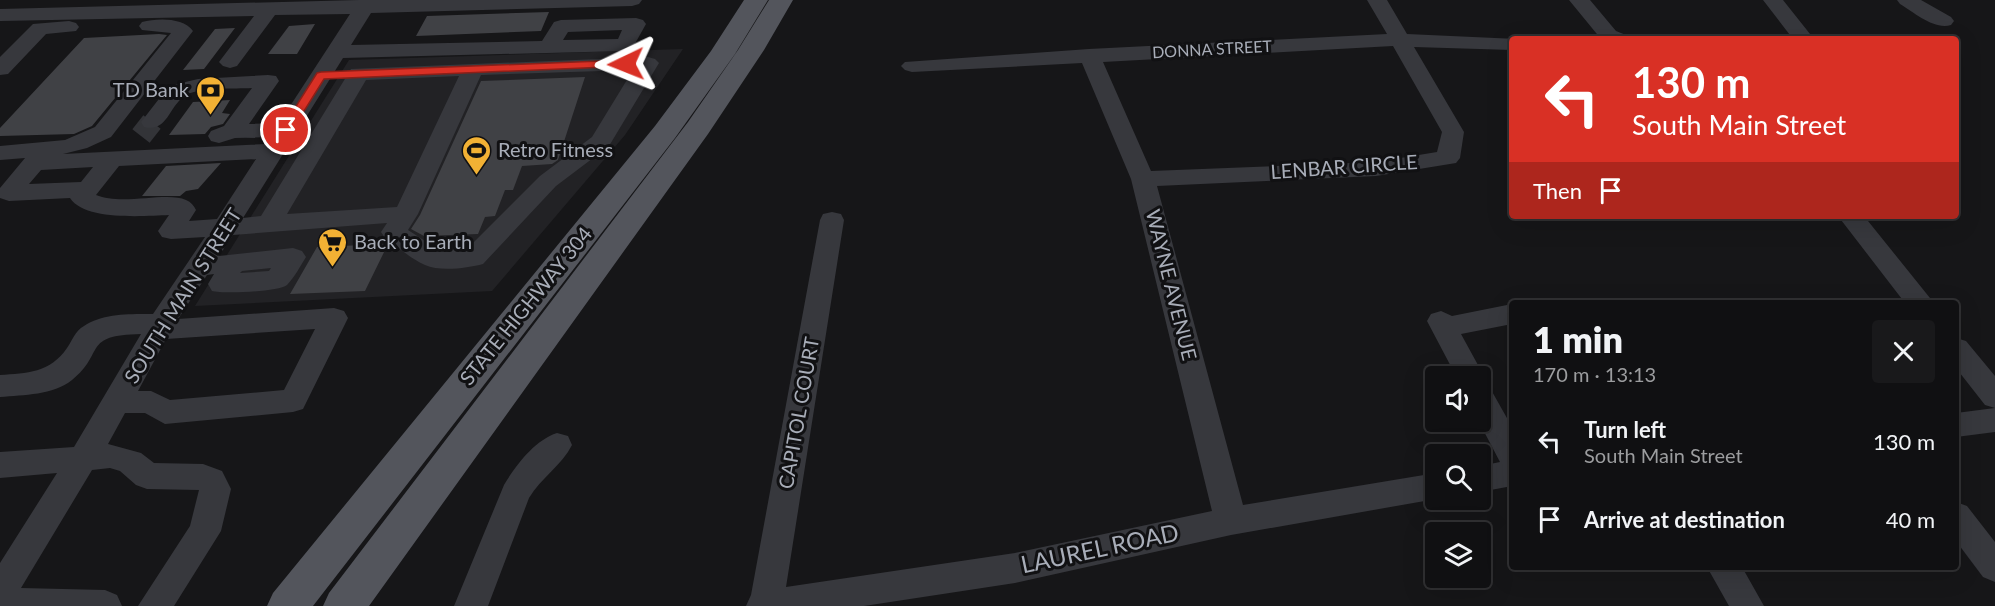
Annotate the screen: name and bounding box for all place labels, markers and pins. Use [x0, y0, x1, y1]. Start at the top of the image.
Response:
bank icon: TD Bank [194, 74, 226, 116]
place label: TD Bank [113, 77, 190, 101]
pin [260, 104, 311, 155]
sports icon: Retro Fitness [461, 134, 493, 176]
place label: Retro Fitness [498, 137, 613, 161]
supermarket icon: Back to Earth [317, 226, 349, 268]
place label: Back to Earth [354, 229, 472, 253]

